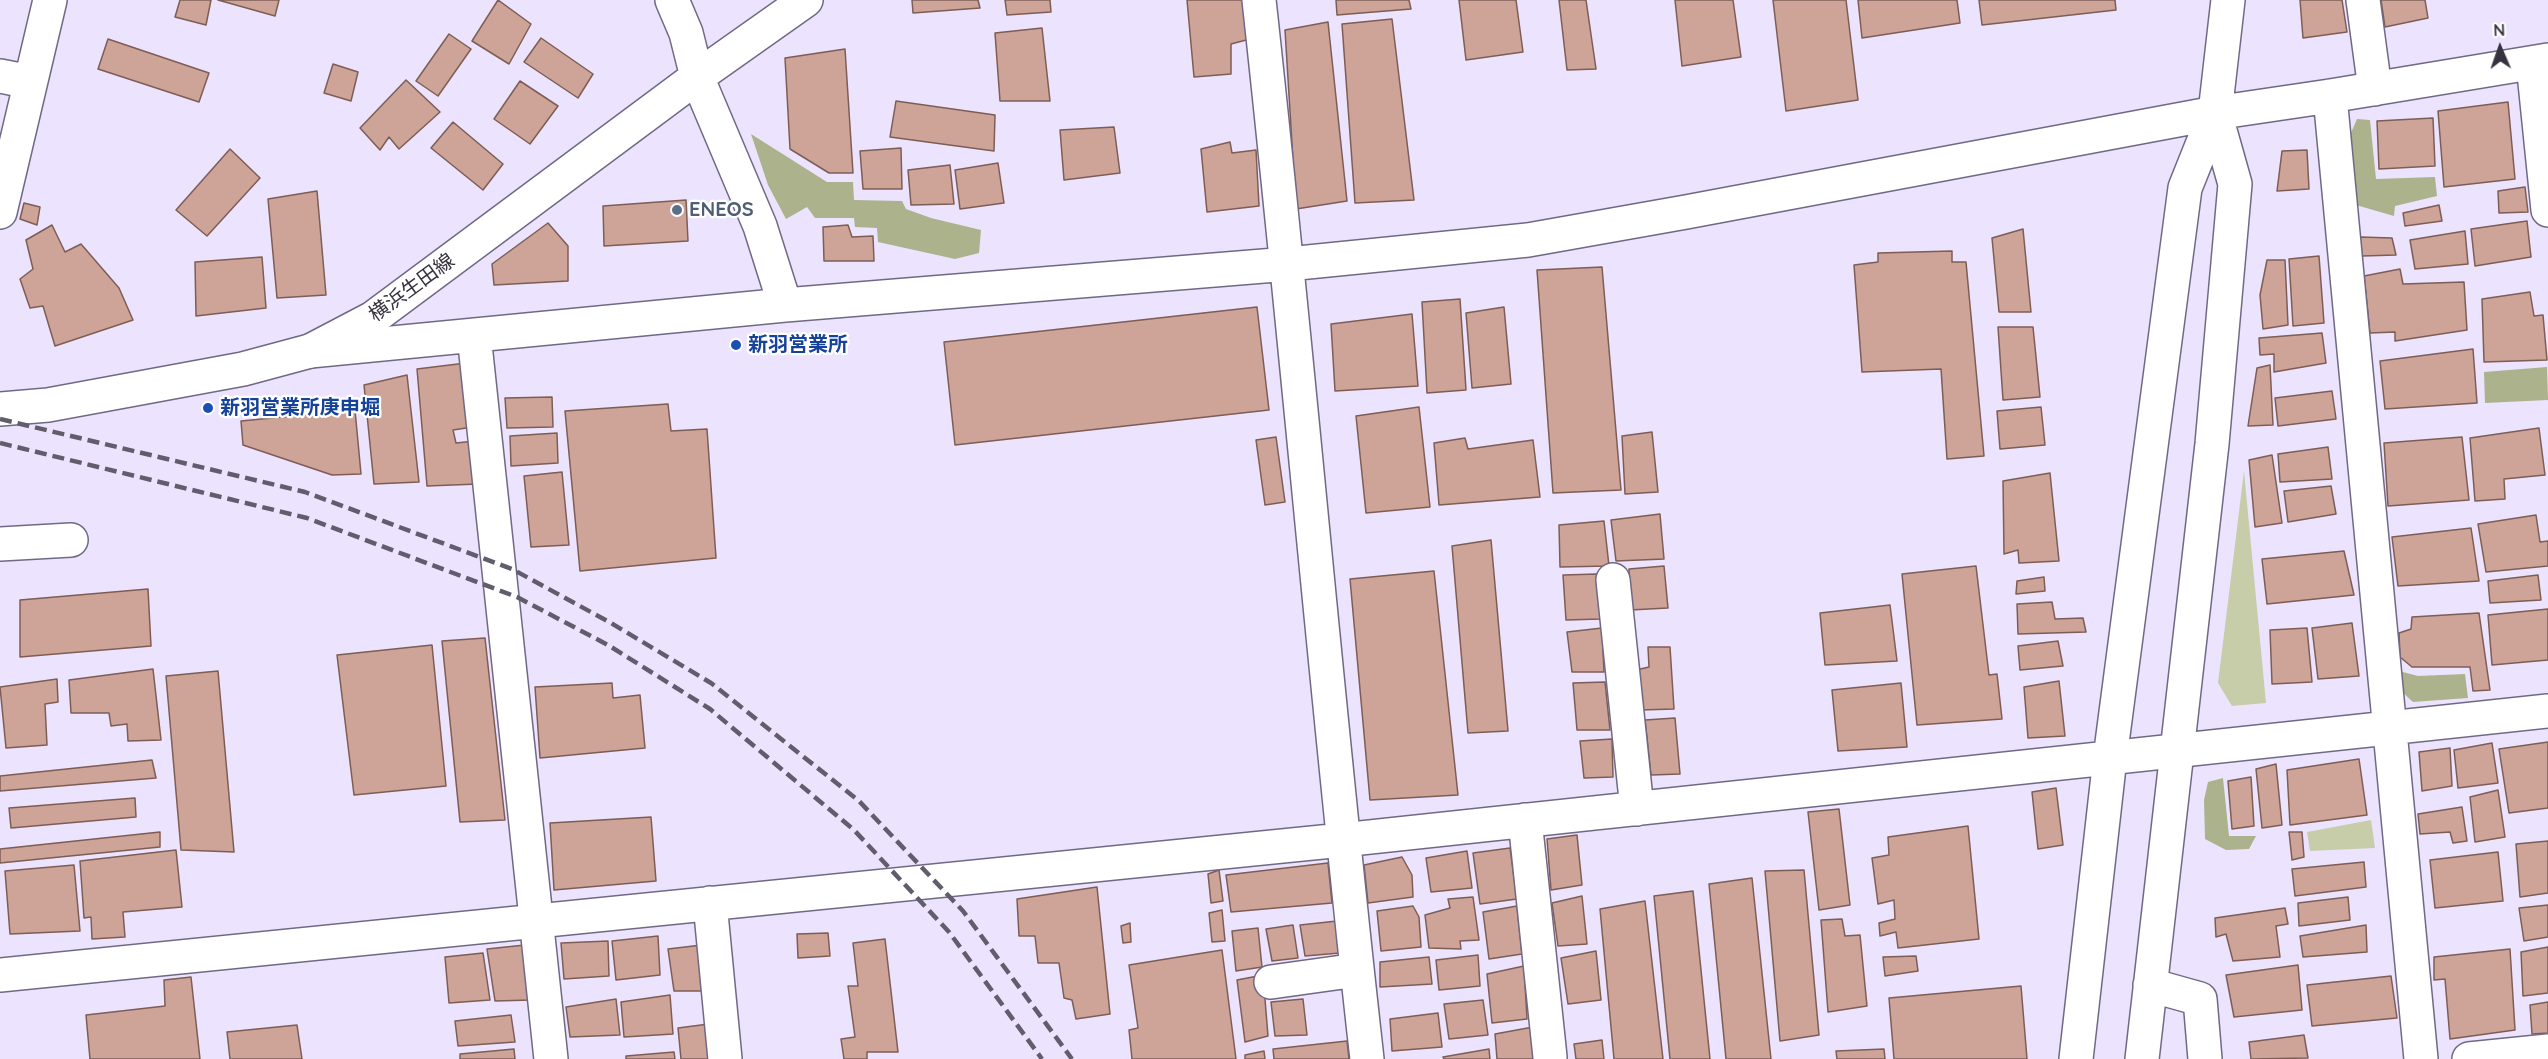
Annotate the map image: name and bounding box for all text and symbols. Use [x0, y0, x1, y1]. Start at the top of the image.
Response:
north arrow [2470, 18, 2530, 78]
text: N [2493, 20, 2506, 40]
place label: ENEOS [689, 198, 754, 222]
marker: ENEOS [670, 203, 684, 217]
street label: 横浜生田線 [364, 249, 460, 327]
place label: 新羽営業所 [748, 333, 848, 357]
marker: 新羽営業所 [729, 338, 743, 352]
place label: 新羽営業所庚申堀 [220, 396, 380, 420]
marker: 新羽営業所庚申堀 [201, 401, 215, 415]

